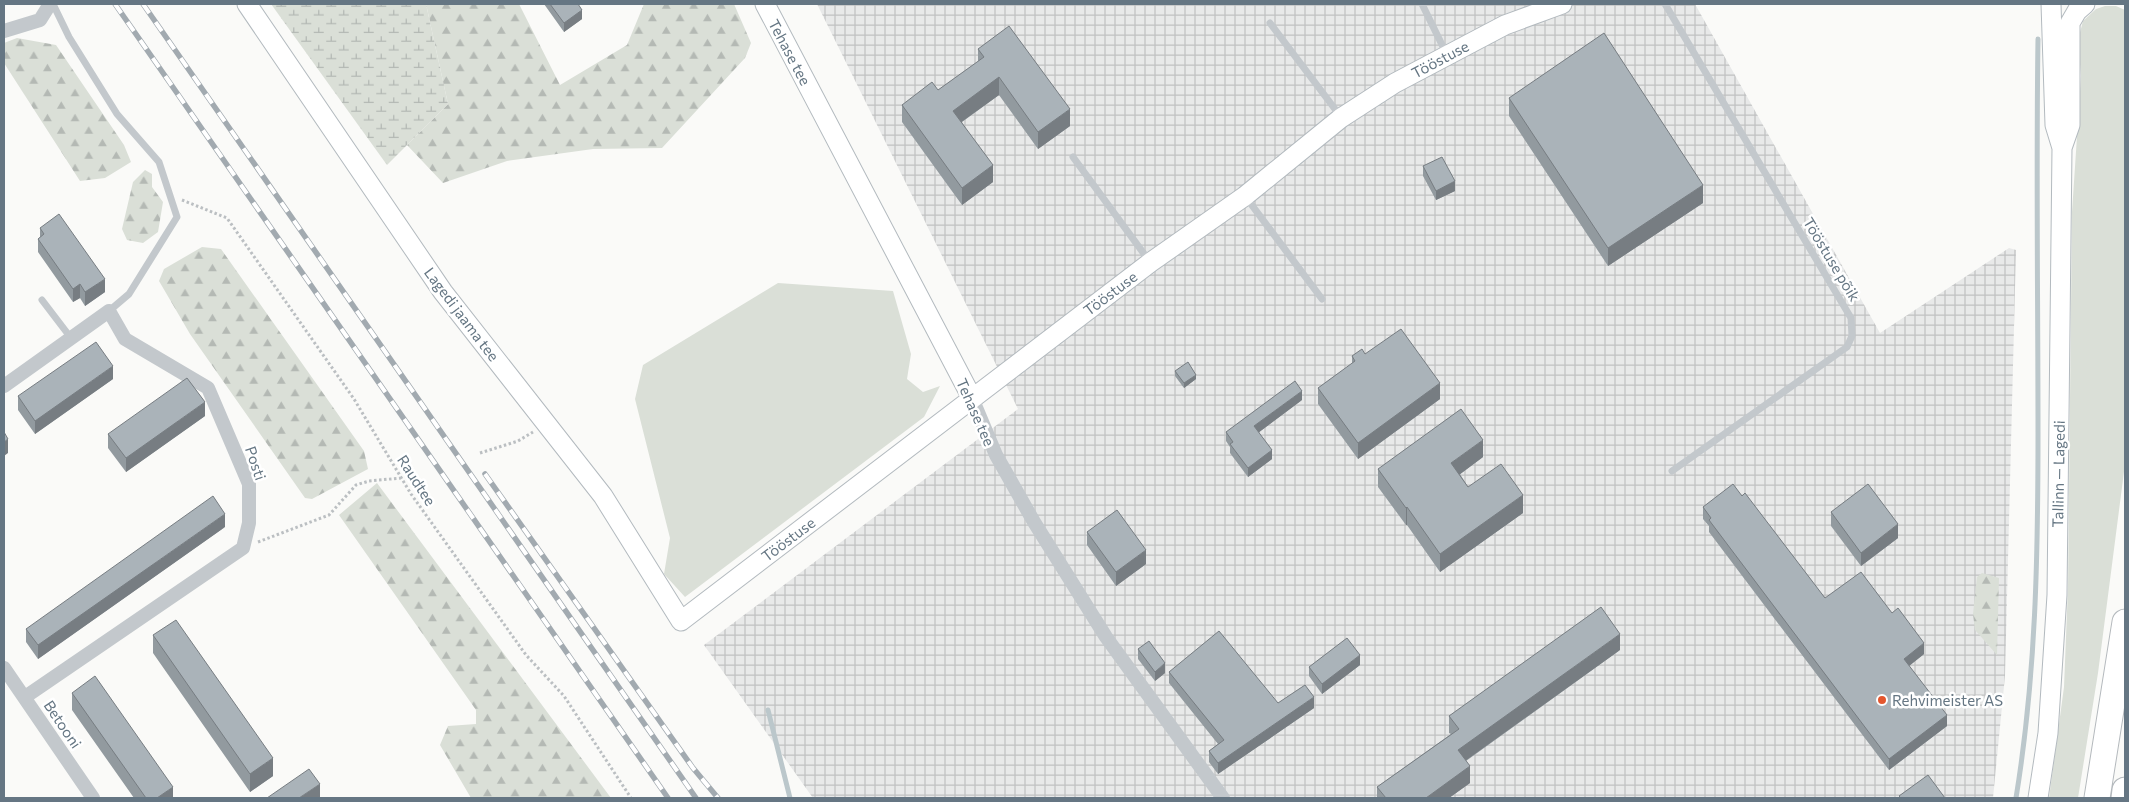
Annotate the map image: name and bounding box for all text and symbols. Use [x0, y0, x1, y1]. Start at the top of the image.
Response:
street label: Tehase tee [765, 16, 815, 88]
street label: Tööstuse [1408, 36, 1472, 82]
street label: Tööstuse põik [1800, 214, 1864, 304]
street label: Lagedi jaama tee [421, 263, 503, 365]
street label: Tööstuse [1080, 267, 1140, 319]
street label: Tehase tee [953, 375, 999, 449]
street label: Tallinn — Lagedi [2048, 420, 2068, 528]
street label: Posti [242, 444, 270, 482]
street label: Raudtee [394, 451, 440, 509]
street label: Tööstuse [758, 513, 818, 565]
place label: Rehvimeister AS [1892, 691, 2003, 709]
marker: Rehvimeister AS [1876, 694, 1888, 706]
street label: Betooni [40, 697, 86, 751]

